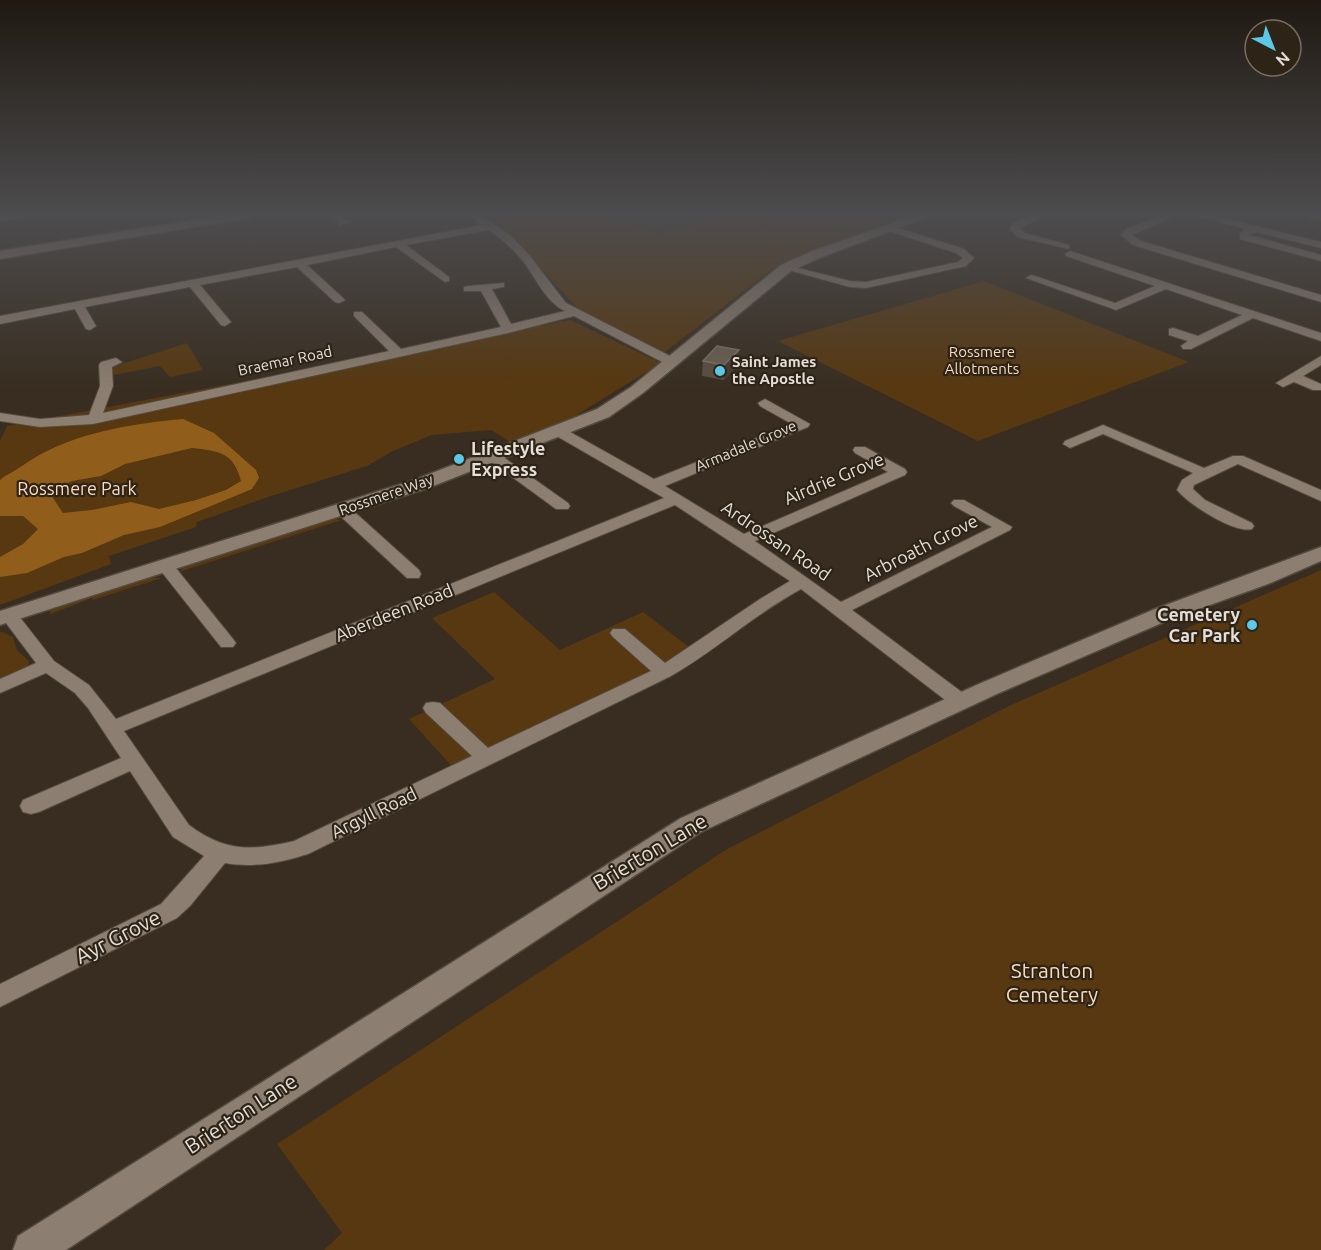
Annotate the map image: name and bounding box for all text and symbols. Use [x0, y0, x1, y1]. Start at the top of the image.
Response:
north arrow [1243, 18, 1303, 78]
text: N [1273, 48, 1293, 70]
street label: Braemar Road [236, 342, 333, 379]
park label: Rossmere Allotments [945, 343, 1019, 377]
place label: Saint James the Apostle [732, 353, 816, 387]
marker: Saint James the Apostle [713, 364, 727, 378]
street label: Armadale Grove [693, 417, 799, 474]
place label: Lifestyle Express [471, 438, 545, 479]
street label: Airdrie Grove [781, 448, 887, 508]
marker: Lifestyle Express [452, 452, 466, 466]
street label: Rossmere Way [337, 470, 435, 519]
park label: Rossmere Park [17, 478, 137, 498]
street label: Ardrossan Road [718, 496, 835, 584]
street label: Arbroath Grove [860, 510, 981, 584]
street label: Aberdeen Road [332, 579, 455, 645]
place label: Cemetery Car Park [1157, 604, 1240, 645]
marker: Cemetery Car Park [1245, 618, 1259, 632]
street label: Argyll Road [328, 783, 420, 841]
street label: Brierton Lane [588, 808, 711, 894]
street label: Ayr Grove [71, 904, 164, 968]
park label: Stranton Cemetery [1006, 958, 1098, 1006]
street label: Brierton Lane [180, 1068, 301, 1158]

